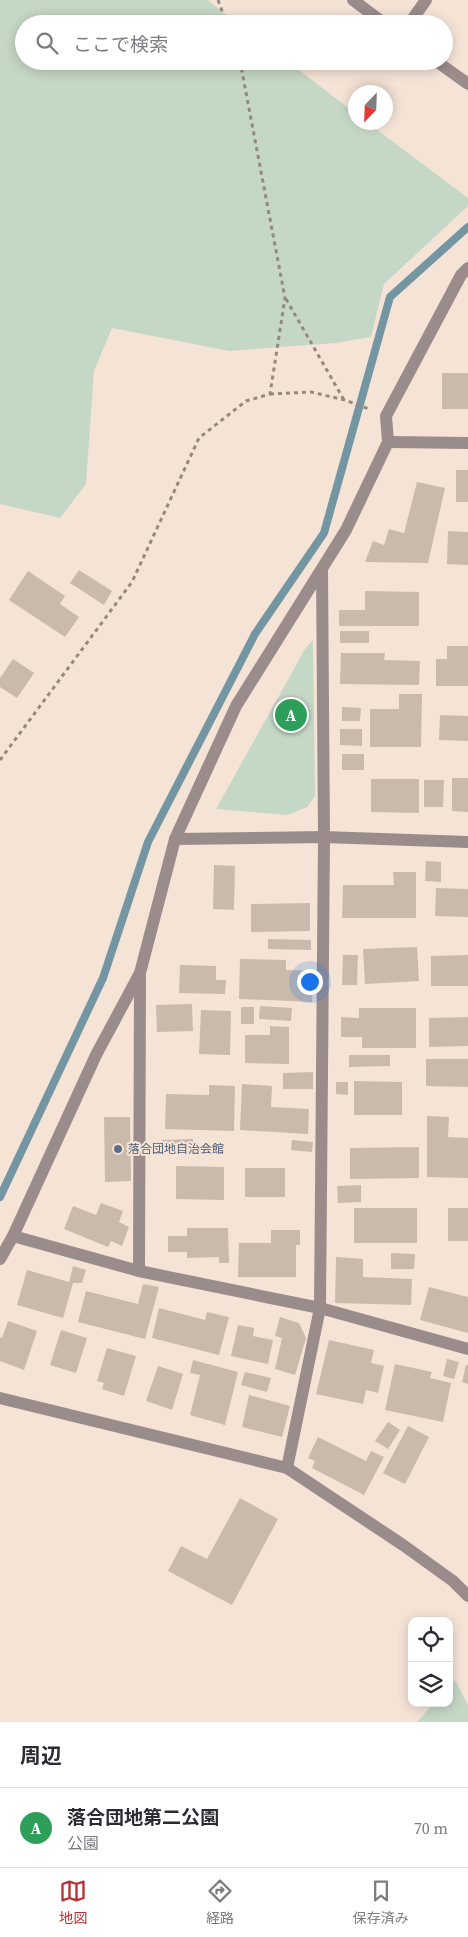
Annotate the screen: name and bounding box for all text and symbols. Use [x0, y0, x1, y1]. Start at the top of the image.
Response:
search box [15, 15, 453, 70]
icon: search [33, 29, 61, 57]
text: ここで検索 [73, 31, 168, 57]
north arrow [348, 85, 393, 130]
pin: A [275, 696, 307, 734]
your location [297, 969, 323, 995]
place label: 落合団地自治会館 [128, 1141, 224, 1157]
marker: 落合団地自治会館 [112, 1143, 124, 1155]
map controls [408, 1617, 453, 1707]
button: locate [408, 1617, 453, 1662]
button: layers [408, 1662, 453, 1707]
text: 周辺 [20, 1741, 62, 1770]
text: 落合団地第二公園 [67, 1804, 219, 1830]
text: A [31, 1817, 41, 1839]
text: 70 m [414, 1817, 448, 1839]
text: 公園 [67, 1832, 99, 1854]
tab: 地図 [59, 1877, 87, 1928]
tab: 経路 [206, 1877, 234, 1928]
tab: 保存済み [353, 1877, 409, 1928]

